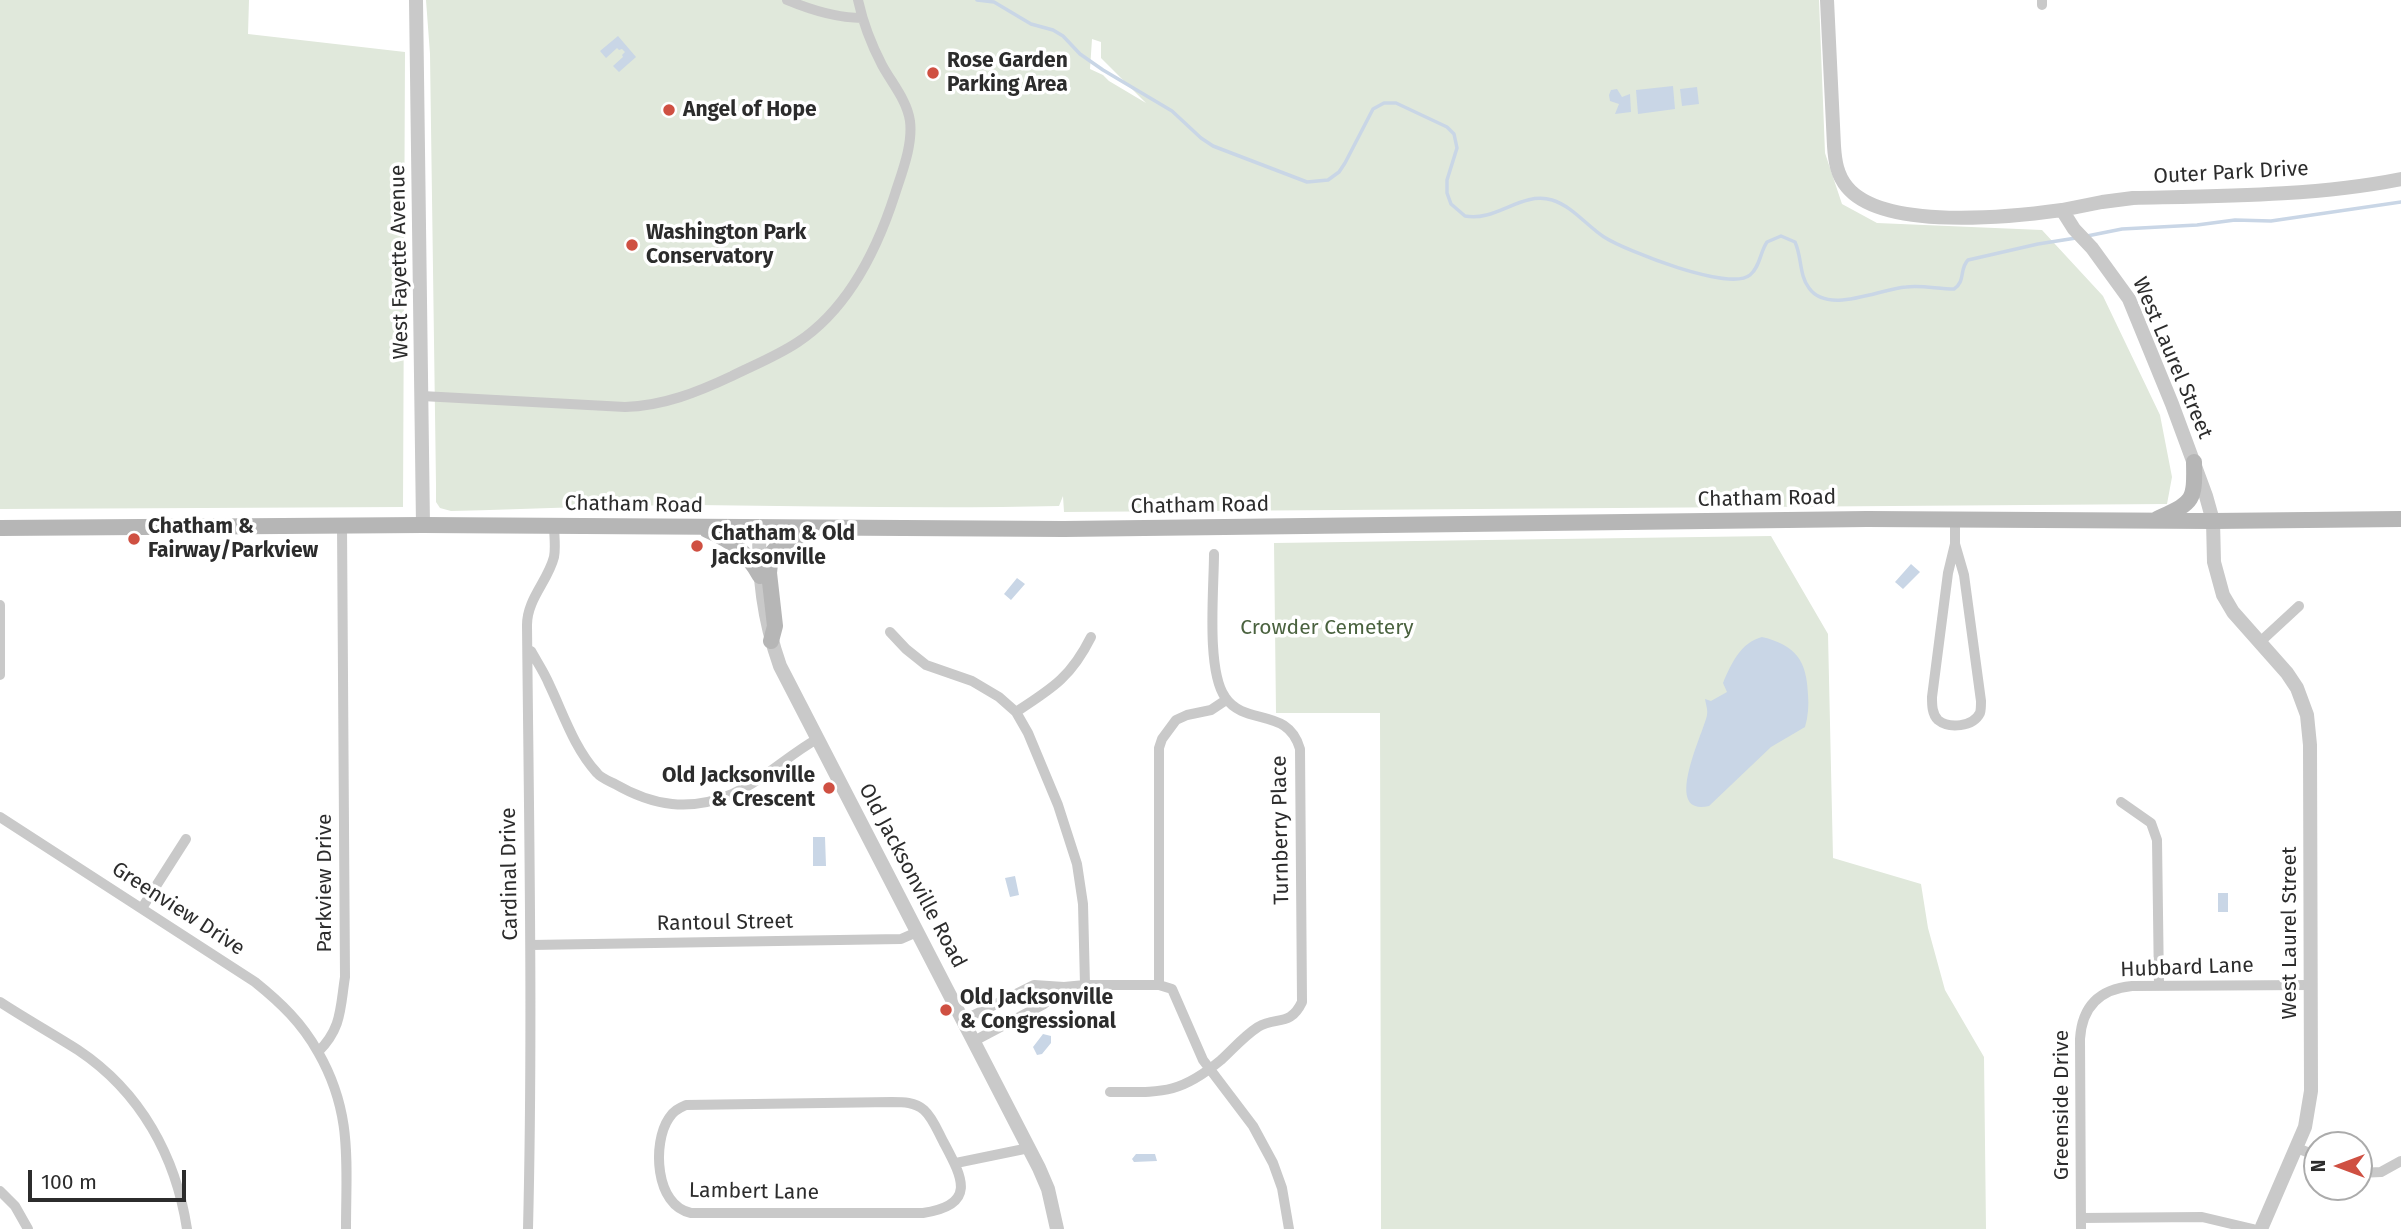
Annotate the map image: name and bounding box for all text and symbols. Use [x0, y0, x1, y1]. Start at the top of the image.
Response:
place label: Rose Garden Parking Area [947, 48, 1068, 98]
marker: Rose Garden Parking Area [925, 65, 941, 81]
place label: Angel of Hope [683, 97, 817, 123]
marker: Angel of Hope [661, 102, 677, 118]
street label: Outer Park Drive [2153, 156, 2309, 190]
street label: West Fayette Avenue [386, 164, 414, 360]
place label: Washington Park Conservatory [646, 220, 806, 270]
marker: Washington Park Conservatory [624, 237, 640, 253]
street label: West Laurel Street [2127, 273, 2217, 443]
street label: Chatham Road [1698, 485, 1836, 513]
street label: Chatham Road [565, 491, 703, 519]
street label: Chatham Road [1131, 492, 1269, 520]
place label: Chatham & Fairway/Parkview [148, 514, 318, 564]
place label: Chatham & Old Jacksonville [711, 521, 855, 571]
marker: Chatham & Fairway/Parkview [126, 531, 142, 547]
marker: Chatham & Old Jacksonville [689, 538, 705, 554]
park label: Crowder Cemetery [1240, 615, 1414, 641]
street label: Turnberry Place [1267, 755, 1295, 905]
place label: Old Jacksonville & Crescent [662, 763, 815, 813]
street label: Old Jacksonville Road [853, 779, 971, 973]
marker: Old Jacksonville & Crescent [821, 780, 837, 796]
street label: Cardinal Drive [496, 807, 524, 941]
street label: Parkview Drive [312, 814, 338, 952]
street label: West Laurel Street [2277, 846, 2303, 1020]
street label: Greenview Drive [107, 857, 249, 961]
street label: Rantoul Street [656, 909, 794, 937]
street label: Hubbard Lane [2120, 953, 2254, 983]
place label: Old Jacksonville & Congressional [960, 985, 1116, 1035]
marker: Old Jacksonville & Congressional [938, 1002, 954, 1018]
street label: Greenside Drive [2049, 1030, 2075, 1180]
north arrow [2303, 1131, 2373, 1201]
scale bar [32, 1156, 189, 1200]
text: N [2307, 1160, 2330, 1172]
text: 100 m [41, 1169, 97, 1195]
street label: Lambert Lane [689, 1178, 819, 1206]

